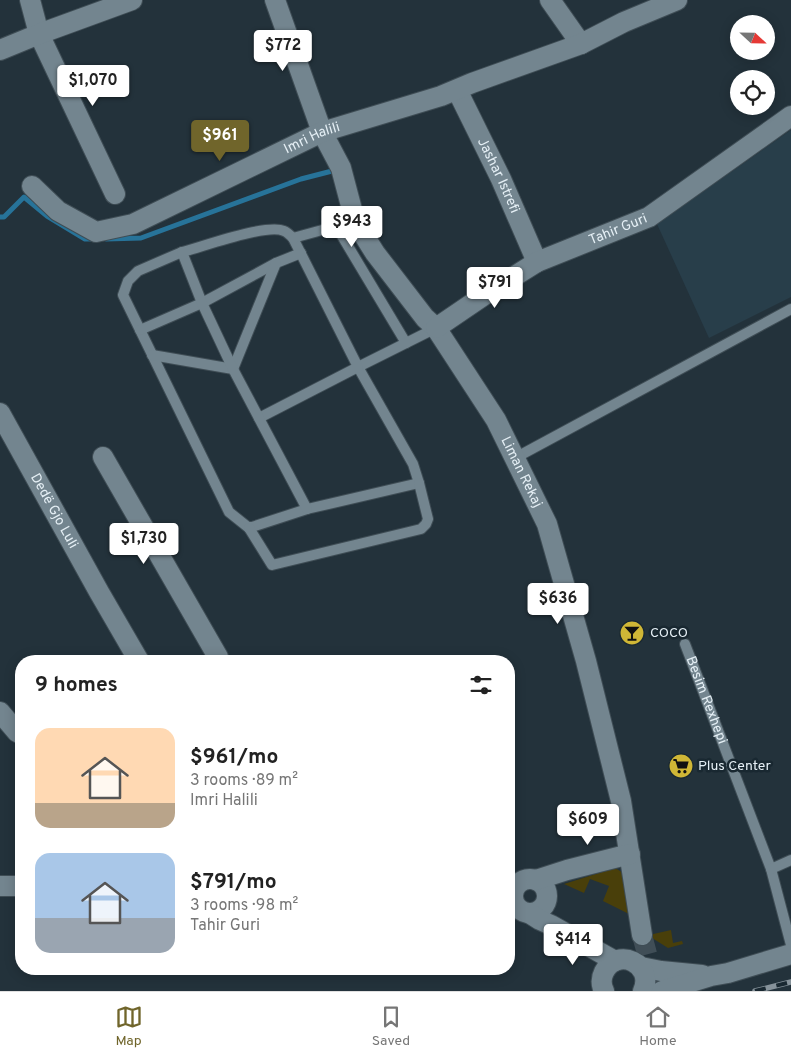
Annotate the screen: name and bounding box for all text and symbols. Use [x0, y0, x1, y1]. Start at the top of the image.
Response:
north arrow [730, 15, 775, 60]
map controls [730, 15, 775, 115]
pin: $772 [253, 30, 313, 72]
text: $772 [265, 36, 301, 56]
pin: $1,070 [52, 64, 134, 107]
button: locate [730, 70, 775, 115]
text: $1,070 [68, 71, 118, 91]
street label: Imri Halili [281, 119, 342, 158]
pin: $961 [190, 120, 250, 162]
text: $961 [202, 126, 238, 146]
street label: Jashar Istrefi [473, 135, 523, 216]
pin: $943 [322, 206, 382, 248]
street label: Tahir Guri [586, 210, 650, 249]
text: $943 [332, 212, 372, 232]
pin: $791 [465, 266, 525, 309]
text: $791 [478, 273, 512, 293]
street label: Liman Rekaj [497, 434, 546, 510]
street label: Dedë Gjo Luli [27, 470, 82, 552]
pin: $1,730 [103, 522, 185, 565]
text: $1,730 [120, 529, 168, 549]
pin: $636 [528, 582, 588, 625]
text: $636 [539, 589, 577, 609]
bar icon: COCO [619, 620, 645, 646]
place label: COCO [650, 625, 688, 642]
street label: Besim Rexhepi [682, 654, 731, 746]
icon: filters [467, 671, 495, 699]
text: 9 homes [35, 672, 118, 699]
text: $961/mo [190, 744, 278, 771]
icon: home [75, 748, 135, 808]
supermarket icon: Plus Center [668, 753, 694, 779]
place label: Plus Center [698, 758, 772, 775]
text: 3 rooms · 89 m² [190, 771, 298, 791]
text: Imri Halili [190, 791, 258, 811]
pin: $609 [558, 804, 618, 846]
text: $609 [568, 810, 608, 830]
text: $791/mo [190, 869, 277, 896]
icon: home [75, 873, 135, 933]
text: 3 rooms · 98 m² [190, 896, 298, 916]
text: Tahir Guri [190, 916, 260, 936]
pin: $414 [543, 924, 603, 966]
text: $414 [555, 930, 591, 950]
tab: Map [115, 1003, 143, 1050]
tab: Saved [372, 1003, 410, 1050]
tab: Home [639, 1003, 676, 1050]

